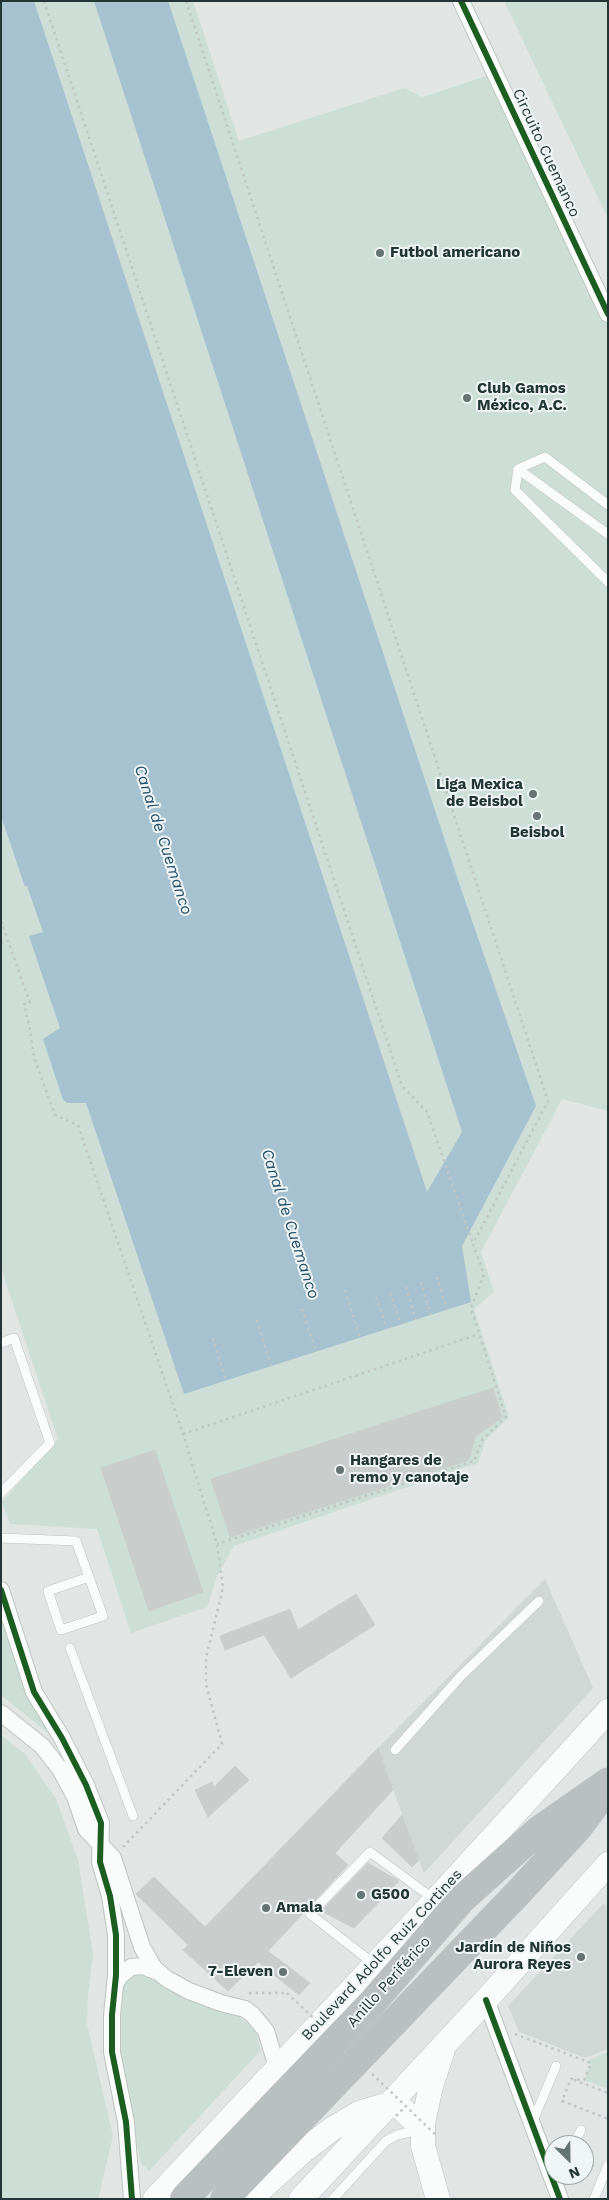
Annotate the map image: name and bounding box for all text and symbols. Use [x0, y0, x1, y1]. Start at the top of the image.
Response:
street label: Circuito Cuemanco [508, 86, 584, 220]
place label: Futbol americano [390, 244, 520, 262]
marker: Futbol americano [374, 247, 386, 259]
place label: Club Gamos México, A.C. [477, 380, 567, 415]
marker: Club Gamos México, A.C. [461, 392, 473, 404]
water label: Canal de Cuemanco [130, 763, 196, 917]
place label: Liga Mexica de Beisbol [436, 776, 523, 811]
marker: Liga Mexica de Beisbol [527, 788, 539, 800]
marker: Beisbol [531, 810, 543, 822]
place label: Beisbol [510, 824, 564, 842]
water label: Canal de Cuemanco [257, 1147, 323, 1301]
place label: Hangares de remo y canotaje [350, 1452, 469, 1487]
marker: Hangares de remo y canotaje [334, 1464, 346, 1476]
street label: Boulevard Adolfo Ruiz Cortines [298, 1866, 466, 2044]
place label: G500 [371, 1886, 410, 1904]
marker: G500 [355, 1889, 367, 1901]
place label: Amala [276, 1899, 323, 1917]
marker: Amala [260, 1902, 272, 1914]
street label: Anillo Periférico [343, 1933, 435, 2031]
place label: Jardín de Niños Aurora Reyes [455, 1939, 571, 1974]
marker: Jardín de Niños Aurora Reyes [575, 1951, 587, 1963]
place label: 7-Eleven [208, 1963, 273, 1981]
marker: 7-Eleven [277, 1966, 289, 1978]
north arrow [544, 2135, 594, 2185]
text: N [567, 2163, 582, 2182]

